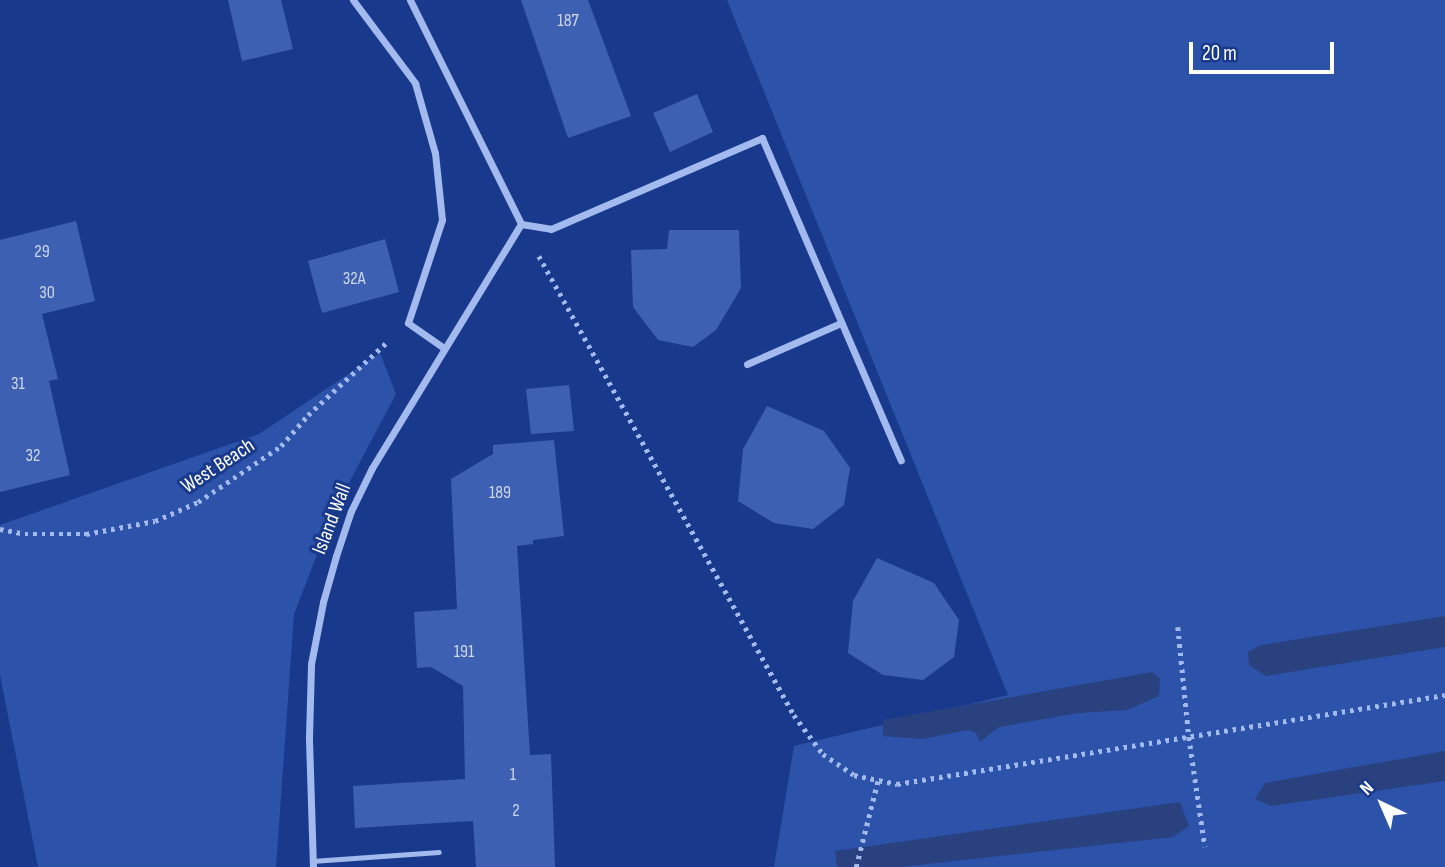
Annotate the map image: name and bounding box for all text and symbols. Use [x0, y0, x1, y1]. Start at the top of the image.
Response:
house number: 187 [557, 10, 579, 32]
scale bar [1193, 28, 1338, 72]
text: 20 m [1202, 41, 1237, 66]
house number: 29 [34, 241, 50, 263]
house number: 32A [343, 268, 365, 290]
house number: 30 [39, 282, 55, 304]
house number: 31 [11, 373, 25, 395]
street label: West Beach [177, 433, 259, 499]
house number: 32 [26, 445, 40, 467]
street label: Island Wall [307, 480, 357, 558]
house number: 189 [489, 482, 511, 504]
house number: 191 [454, 641, 474, 663]
house number: 1 [510, 764, 516, 786]
north arrow [1347, 769, 1417, 839]
text: N [1355, 777, 1379, 800]
house number: 2 [512, 800, 520, 822]

